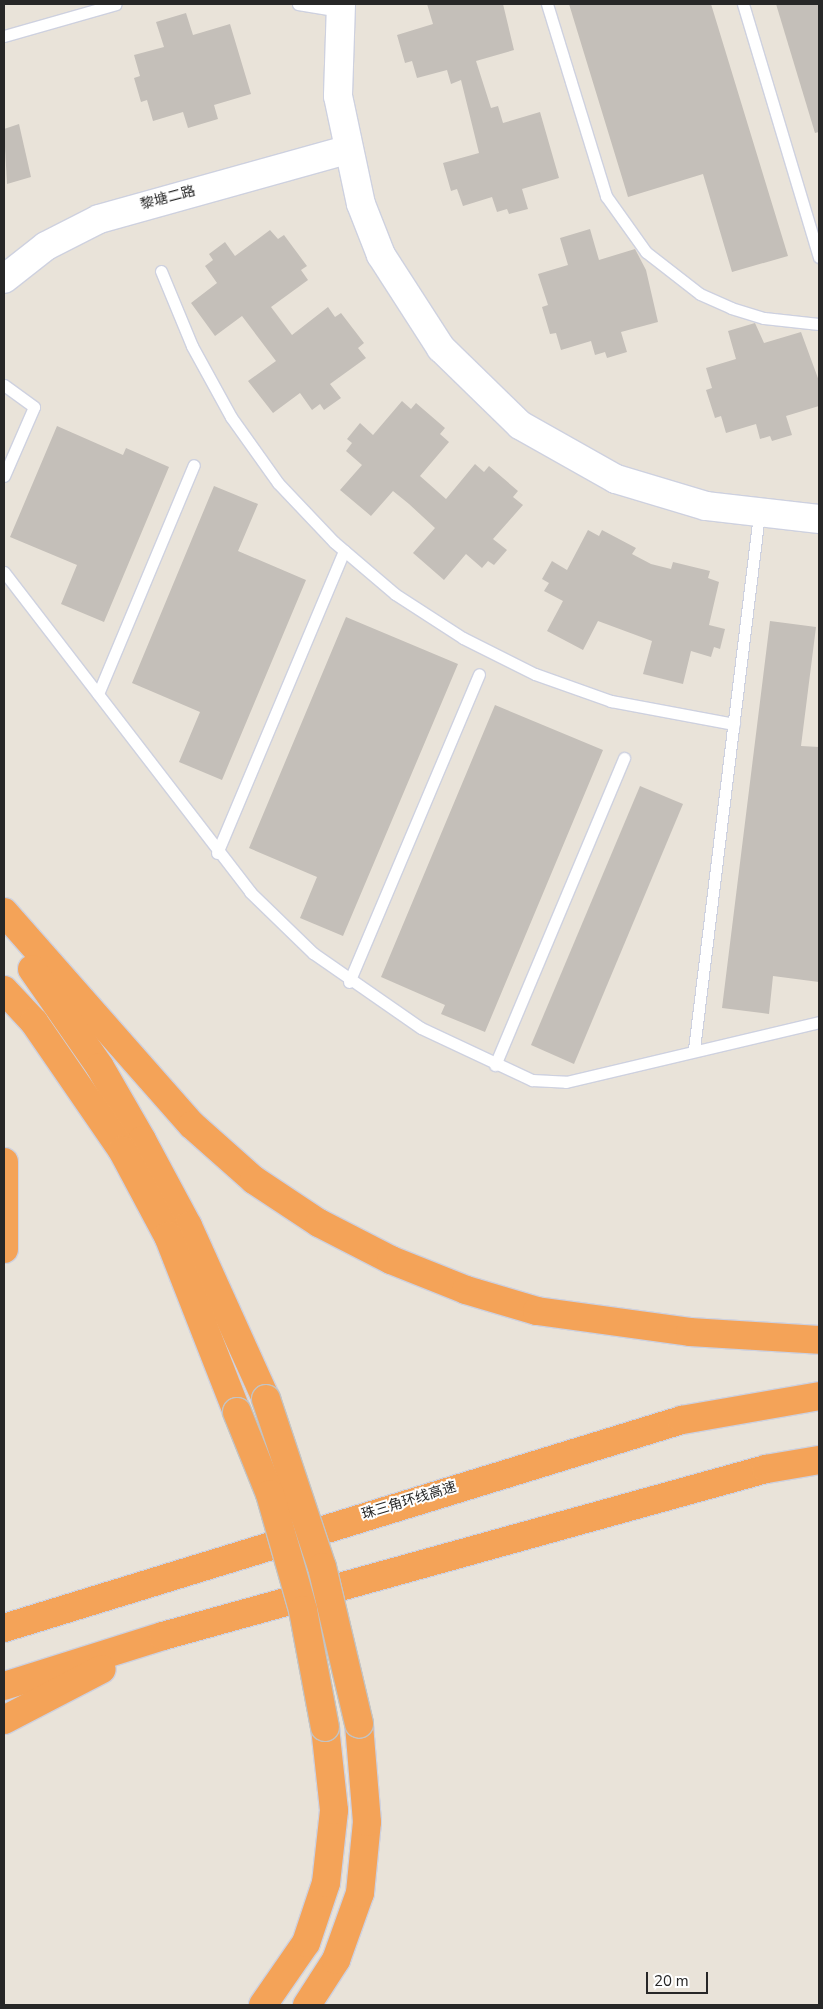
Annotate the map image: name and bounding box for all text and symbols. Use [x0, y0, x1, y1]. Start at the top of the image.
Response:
street label: 黎塘二路 [139, 183, 197, 213]
street label: 珠三角环线高速 [360, 1479, 458, 1523]
scale bar [648, 1962, 710, 1994]
text: 20 m [654, 1971, 689, 1991]

